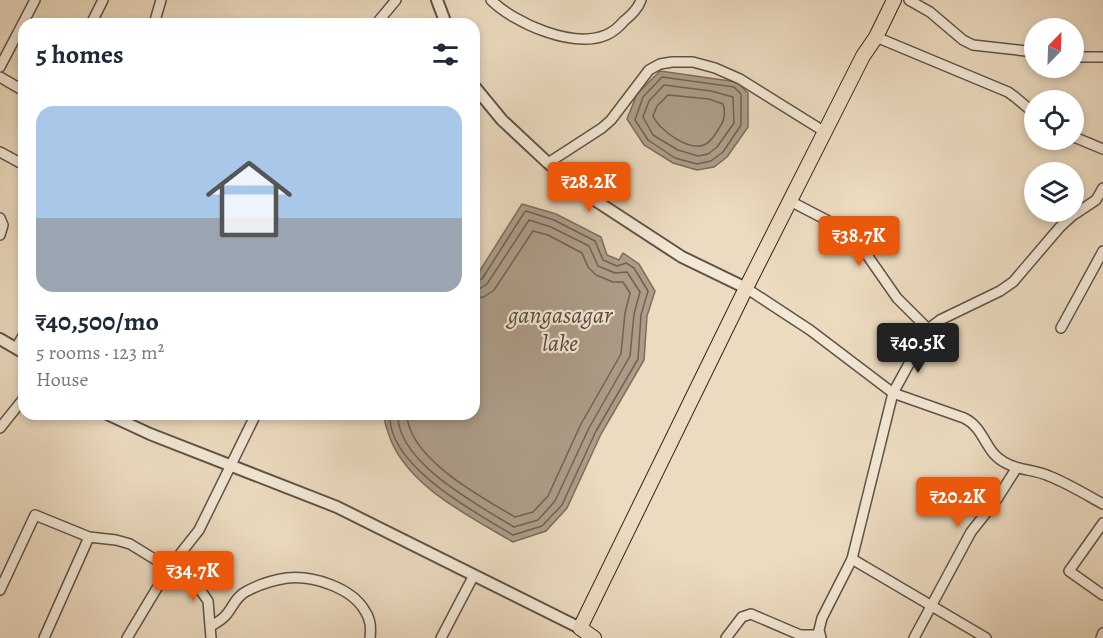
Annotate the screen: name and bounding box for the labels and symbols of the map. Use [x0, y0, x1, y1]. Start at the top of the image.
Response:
north arrow [1024, 18, 1084, 78]
pin: ₹28.2K [540, 162, 638, 213]
pin: ₹38.7K [810, 216, 908, 267]
water label: gangasagar lake [506, 299, 613, 359]
pin: ₹40.5K [869, 323, 967, 374]
pin: ₹20.2K [909, 477, 1007, 528]
pin: ₹34.7K [144, 551, 242, 602]

